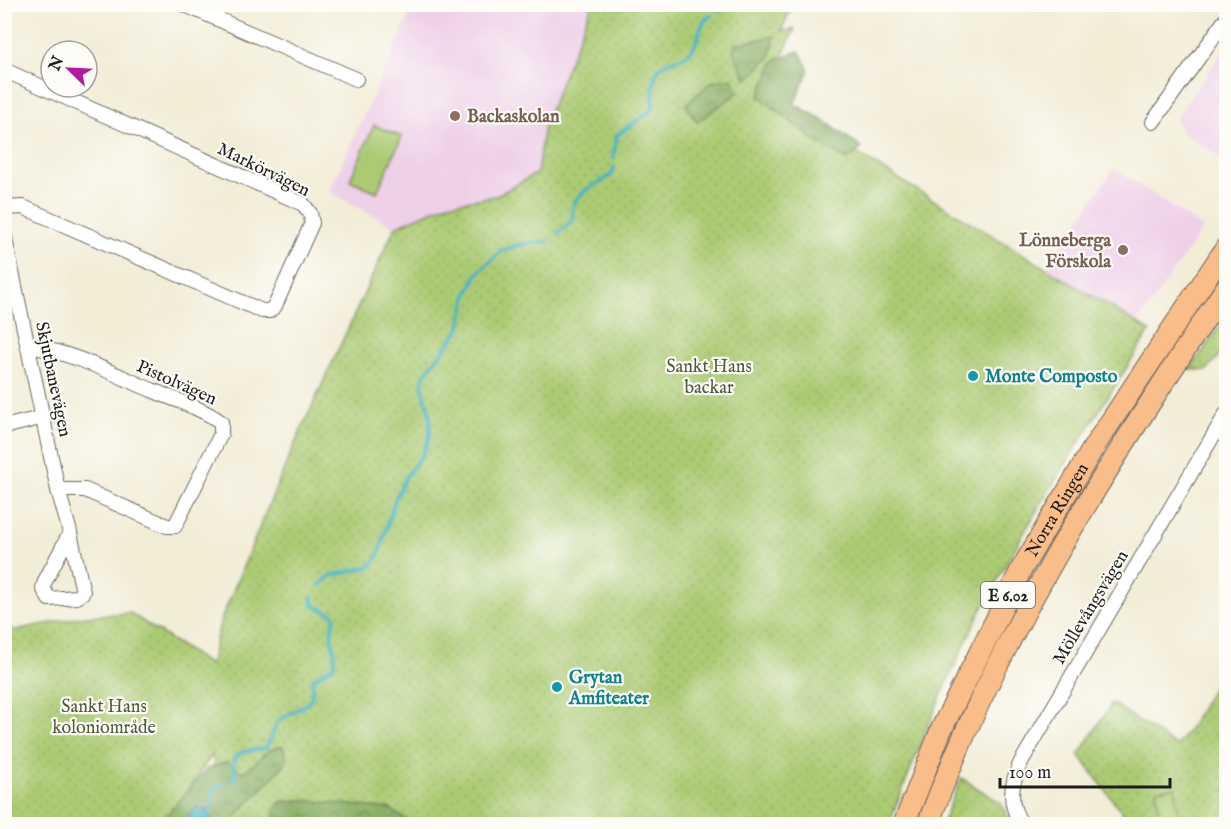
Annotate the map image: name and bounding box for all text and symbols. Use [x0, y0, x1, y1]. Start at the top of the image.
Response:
north arrow [39, 39, 99, 99]
text: N [45, 53, 69, 75]
place label: Backaskolan [467, 106, 560, 129]
marker: Backaskolan [448, 109, 462, 123]
street label: Markörvägen [213, 138, 314, 203]
place label: Lönneberga Förskola [1019, 230, 1112, 274]
marker: Lönneberga Förskola [1116, 243, 1130, 257]
street label: Skjutbanevägen [29, 320, 76, 439]
street label: Pistolvägen [133, 356, 220, 411]
park label: Sankt Hans backar [666, 356, 752, 400]
place label: Monte Composto [985, 366, 1118, 389]
marker: Monte Composto [966, 369, 980, 383]
street label: Norra Ringen [1021, 459, 1095, 562]
street label: Möllevångsvägen [1048, 546, 1135, 669]
road number: E 6.02 [981, 582, 1035, 608]
place label: Grytan Amfiteater [568, 667, 649, 711]
marker: Grytan Amfiteater [550, 680, 564, 694]
park label: Sankt Hans koloniområde [52, 696, 156, 740]
scale bar [1000, 751, 1170, 789]
text: 100 m [1009, 762, 1051, 785]

